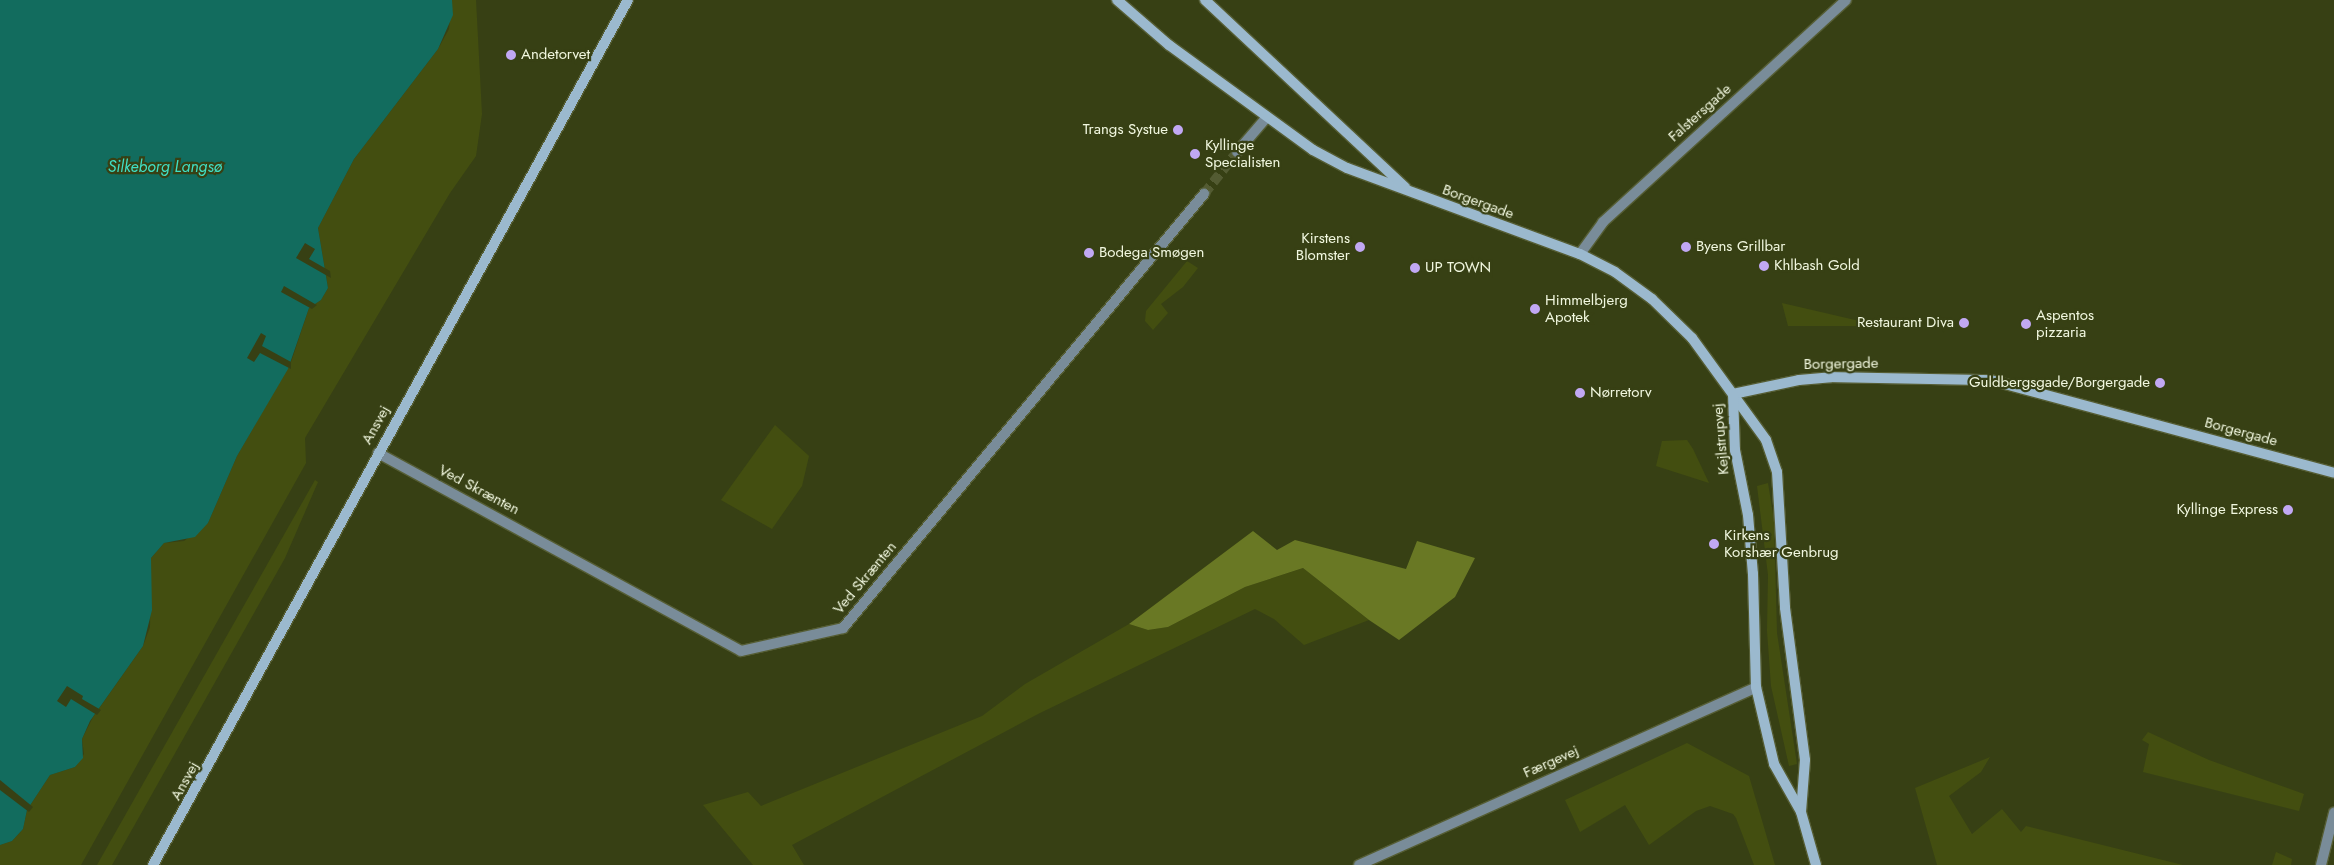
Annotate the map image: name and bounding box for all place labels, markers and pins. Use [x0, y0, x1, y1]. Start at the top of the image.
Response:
place label: Andetorvet [521, 46, 590, 64]
marker: Andetorvet [505, 49, 517, 61]
place label: Trangs Systue [1083, 121, 1168, 139]
marker: Trangs Systue [1172, 124, 1184, 136]
place label: Kyllinge Specialisten [1205, 136, 1280, 171]
marker: Kyllinge Specialisten [1189, 148, 1201, 160]
place label: Kirstens Blomster [1296, 229, 1350, 264]
place label: Byens Grillbar [1696, 238, 1785, 256]
marker: Kirstens Blomster [1354, 241, 1366, 253]
marker: Byens Grillbar [1680, 241, 1692, 253]
place label: Bodega Smøgen [1099, 244, 1204, 262]
marker: Bodega Smøgen [1083, 247, 1095, 259]
place label: Khlbash Gold [1774, 257, 1860, 275]
place label: UP TOWN [1425, 259, 1491, 277]
marker: Khlbash Gold [1758, 260, 1770, 272]
marker: UP TOWN [1409, 262, 1421, 274]
place label: Himmelbjerg Apotek [1545, 291, 1628, 326]
marker: Himmelbjerg Apotek [1529, 303, 1541, 315]
place label: Aspentos pizzaria [2036, 306, 2094, 341]
place label: Restaurant Diva [1857, 314, 1954, 332]
marker: Restaurant Diva [1958, 317, 1970, 329]
marker: Aspentos pizzaria [2020, 318, 2032, 330]
place label: Guldbergsgade/Borgergade [1969, 374, 2150, 392]
marker: Guldbergsgade/Borgergade [2154, 377, 2166, 389]
place label: Nørretorv [1590, 384, 1652, 402]
marker: Nørretorv [1574, 387, 1586, 399]
place label: Kyllinge Express [2176, 501, 2278, 519]
marker: Kyllinge Express [2282, 504, 2294, 516]
place label: Kirkens Korshær Genbrug [1724, 526, 1839, 561]
marker: Kirkens Korshær Genbrug [1708, 538, 1720, 550]

